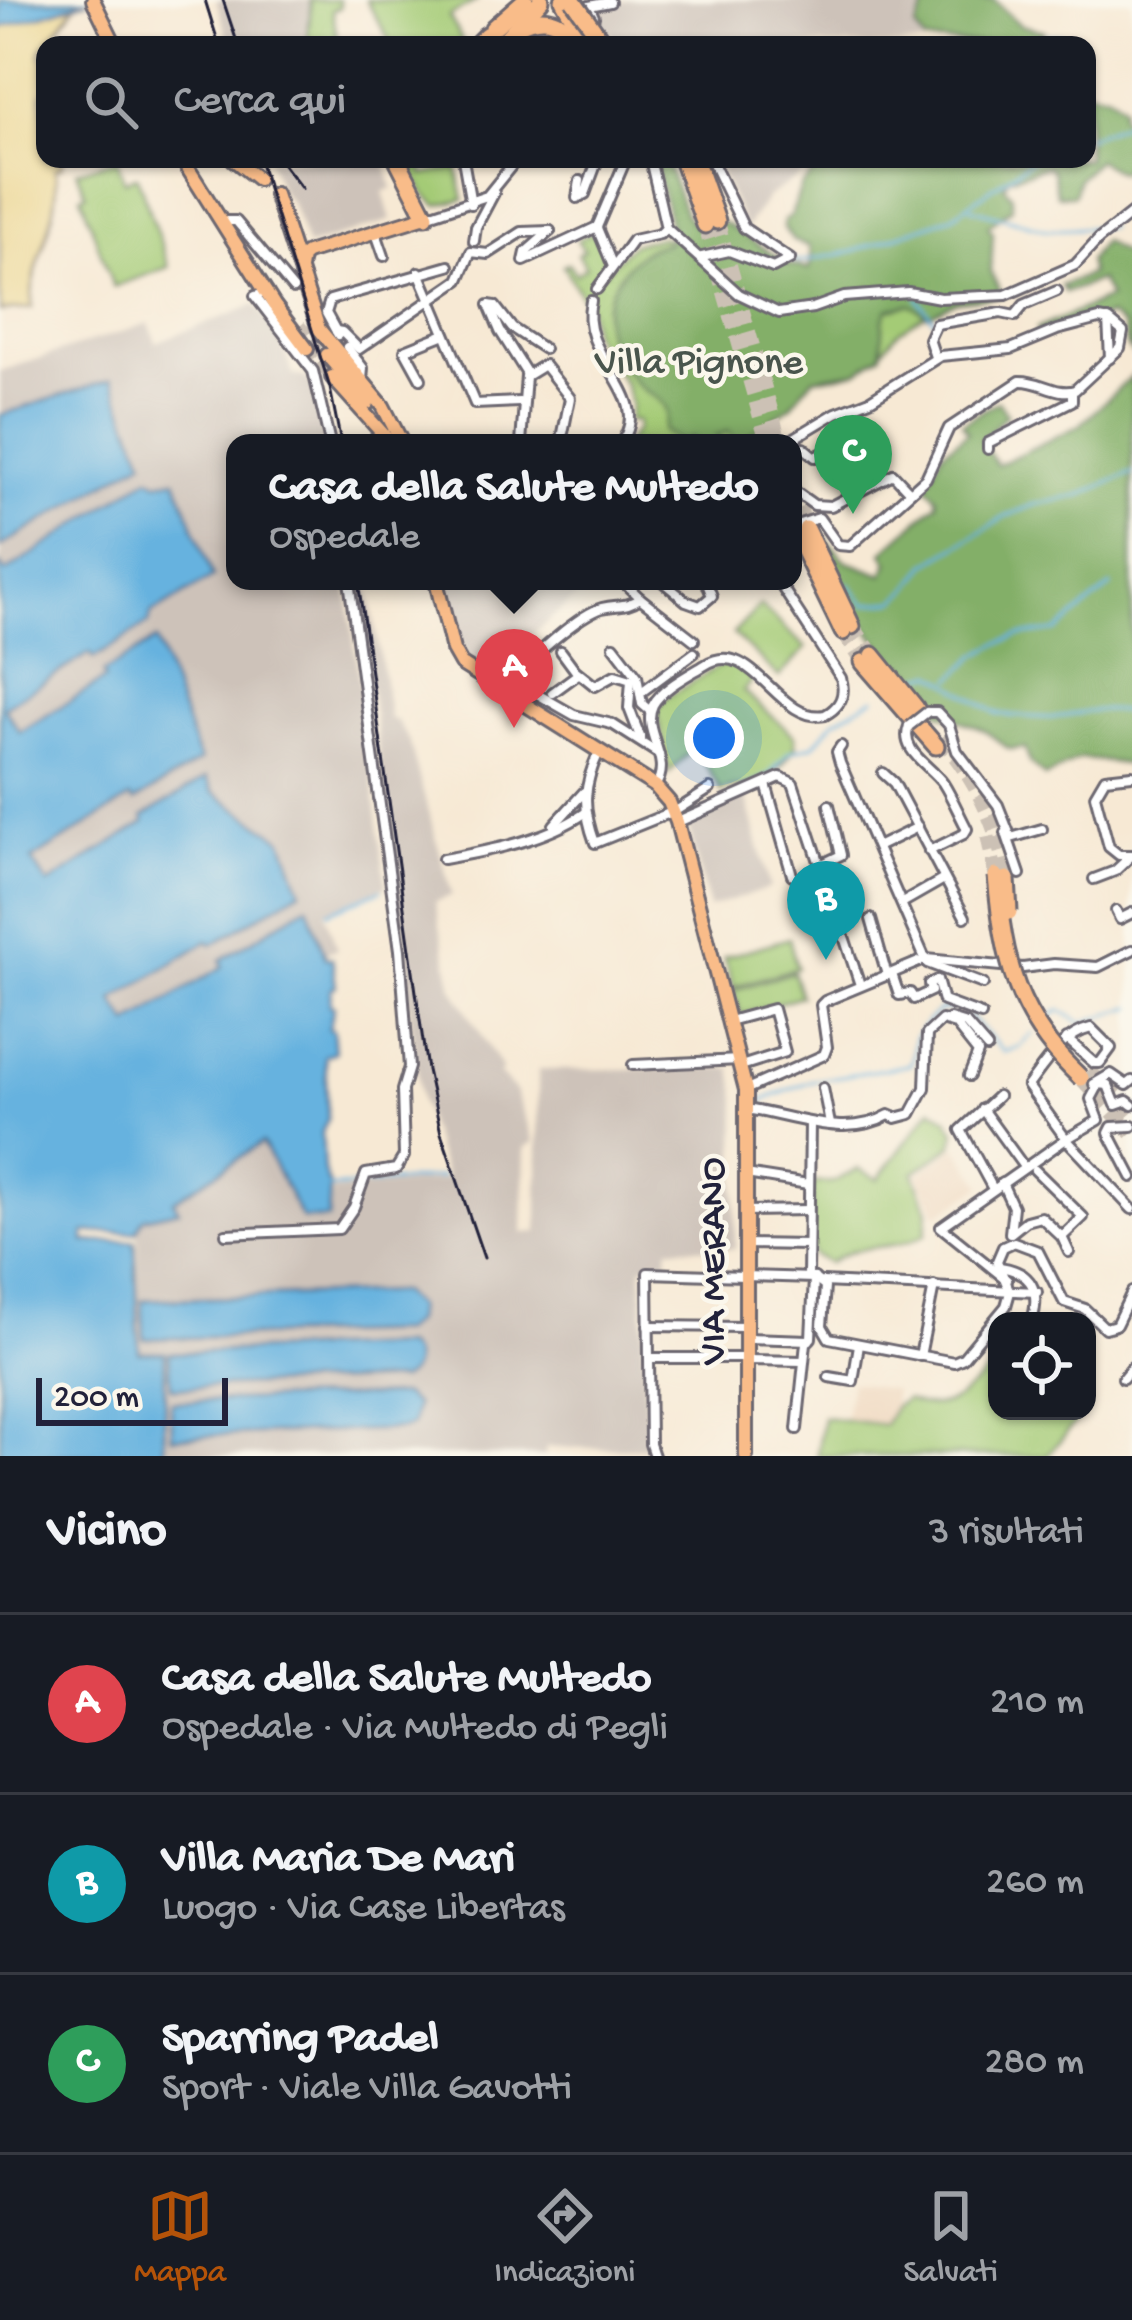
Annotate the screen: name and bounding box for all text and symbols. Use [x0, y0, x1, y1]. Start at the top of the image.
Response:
search box [36, 36, 1096, 168]
icon: search [78, 69, 144, 135]
text: Cerca qui [174, 76, 346, 129]
park label: Villa Pignone [594, 342, 804, 388]
pin: C [814, 415, 892, 514]
popup [226, 434, 802, 590]
text: Casa della Salute Multedo [269, 463, 759, 516]
text: Ospedale [269, 516, 420, 562]
pin: A [475, 629, 553, 728]
your location [684, 708, 744, 768]
pin: B [787, 861, 865, 960]
street label: VIA MERANO [693, 1157, 739, 1366]
map controls [988, 1312, 1096, 1420]
button: locate [988, 1312, 1096, 1420]
scale bar [36, 1372, 228, 1425]
text: 200 m [54, 1380, 139, 1418]
text: Vicino [48, 1504, 167, 1564]
text: 3 risultati [929, 1511, 1084, 1557]
text: Casa della Salute Multedo [162, 1654, 651, 1707]
text: A [75, 1681, 99, 1727]
text: 210 m [990, 1681, 1084, 1727]
text: Ospedale · Via Multedo di Pegli [162, 1707, 668, 1753]
text: Villa Maria De Mari [162, 1834, 515, 1887]
text: B [77, 1861, 97, 1907]
text: 260 m [986, 1861, 1084, 1907]
text: Luogo · Via Case Libertas [162, 1887, 565, 1933]
text: Sparring Padel [162, 2014, 439, 2067]
text: C [76, 2041, 98, 2087]
text: 280 m [984, 2041, 1084, 2087]
text: Sport · Viale Villa Gavotti [162, 2067, 572, 2113]
tab: Mappa [134, 2183, 226, 2293]
tab: Indicazioni [494, 2183, 635, 2293]
tab: Salvati [904, 2183, 998, 2293]

